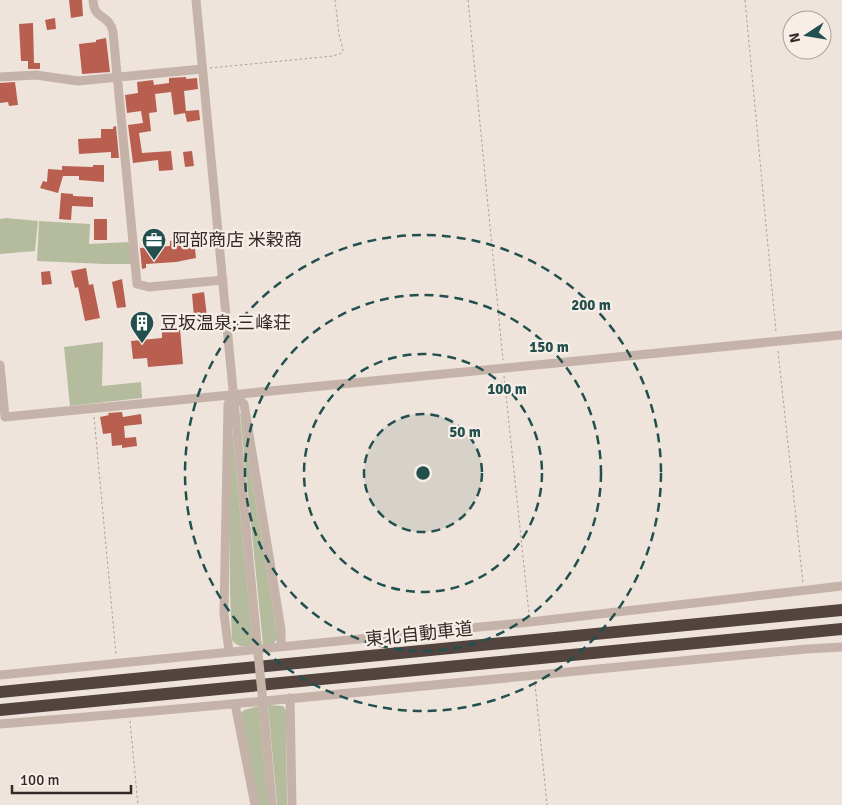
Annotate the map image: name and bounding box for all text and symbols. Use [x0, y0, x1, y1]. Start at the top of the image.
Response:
north arrow [782, 10, 832, 60]
text: N [785, 31, 804, 44]
office icon: 阿部商店 米穀商 [141, 227, 167, 261]
place label: 阿部商店 米穀商 [172, 229, 302, 251]
text: 200 m [571, 296, 611, 314]
building icon: 豆坂温泉;三峰荘 [129, 310, 155, 344]
place label: 豆坂温泉;三峰荘 [160, 312, 291, 334]
text: 150 m [529, 338, 569, 356]
text: 100 m [487, 380, 527, 398]
text: 50 m [449, 423, 481, 441]
centre of rings [414, 464, 432, 482]
street label: 東北自動車道 [364, 617, 474, 651]
scale bar [12, 762, 131, 794]
text: 100 m [20, 771, 60, 789]

